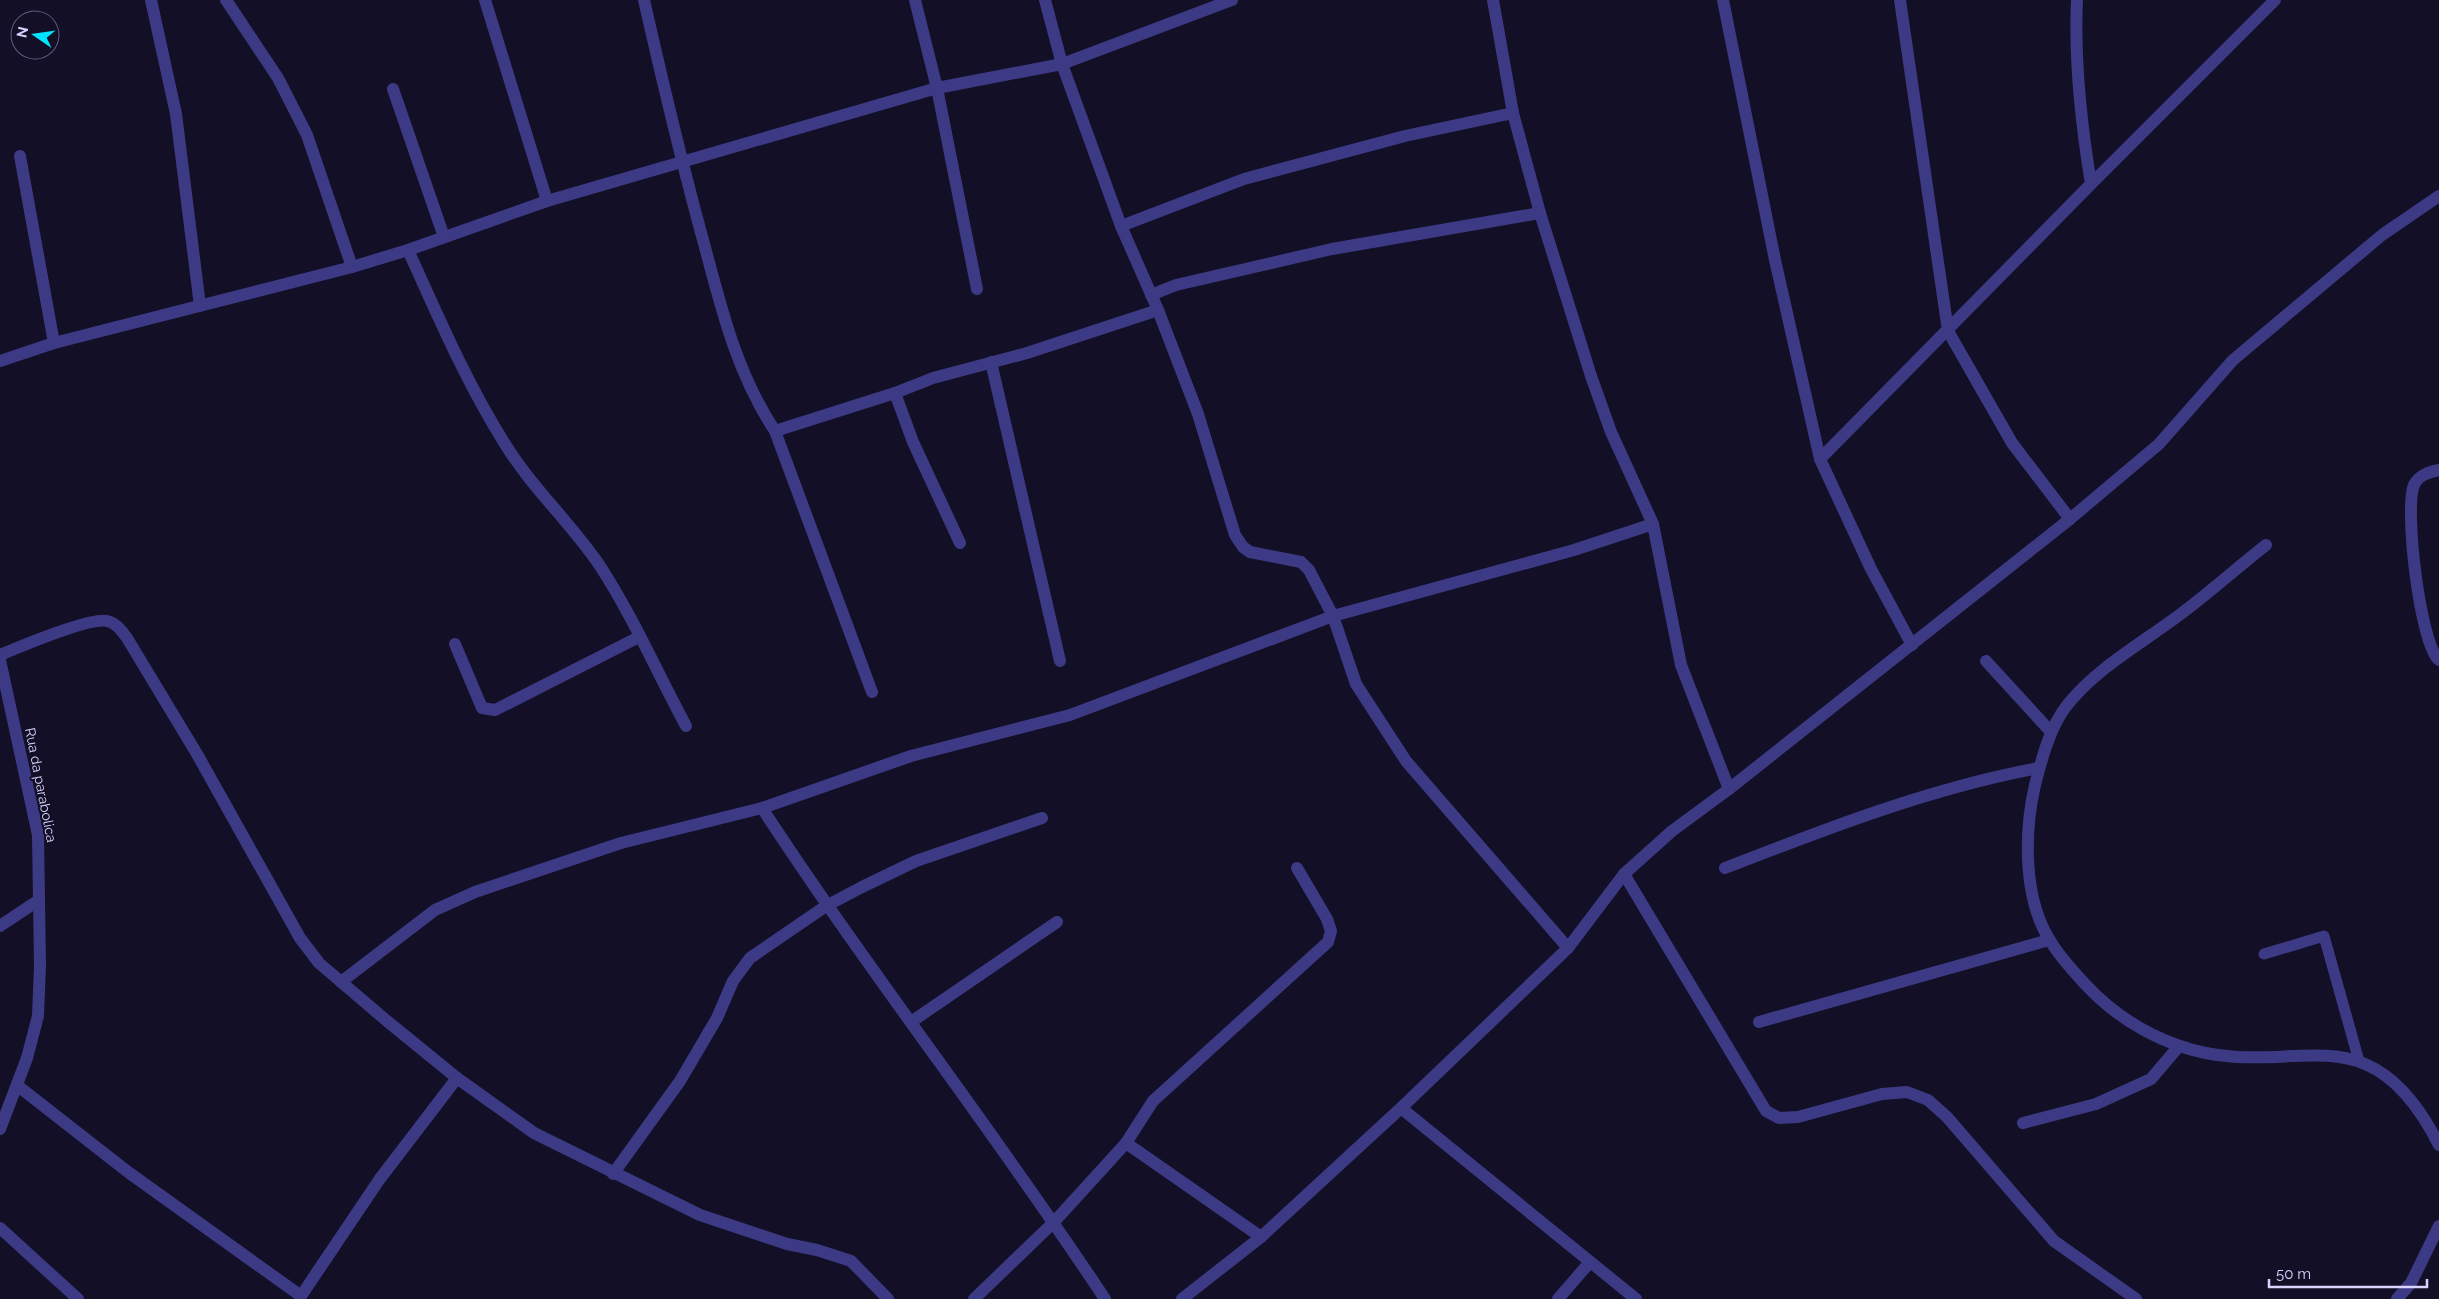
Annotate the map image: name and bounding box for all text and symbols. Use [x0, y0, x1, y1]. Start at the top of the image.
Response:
north arrow [10, 10, 60, 60]
text: N [13, 25, 31, 39]
street label: Rua da parabolica [22, 726, 60, 844]
scale bar [2269, 1256, 2426, 1288]
text: 50 m [2276, 1265, 2311, 1283]

